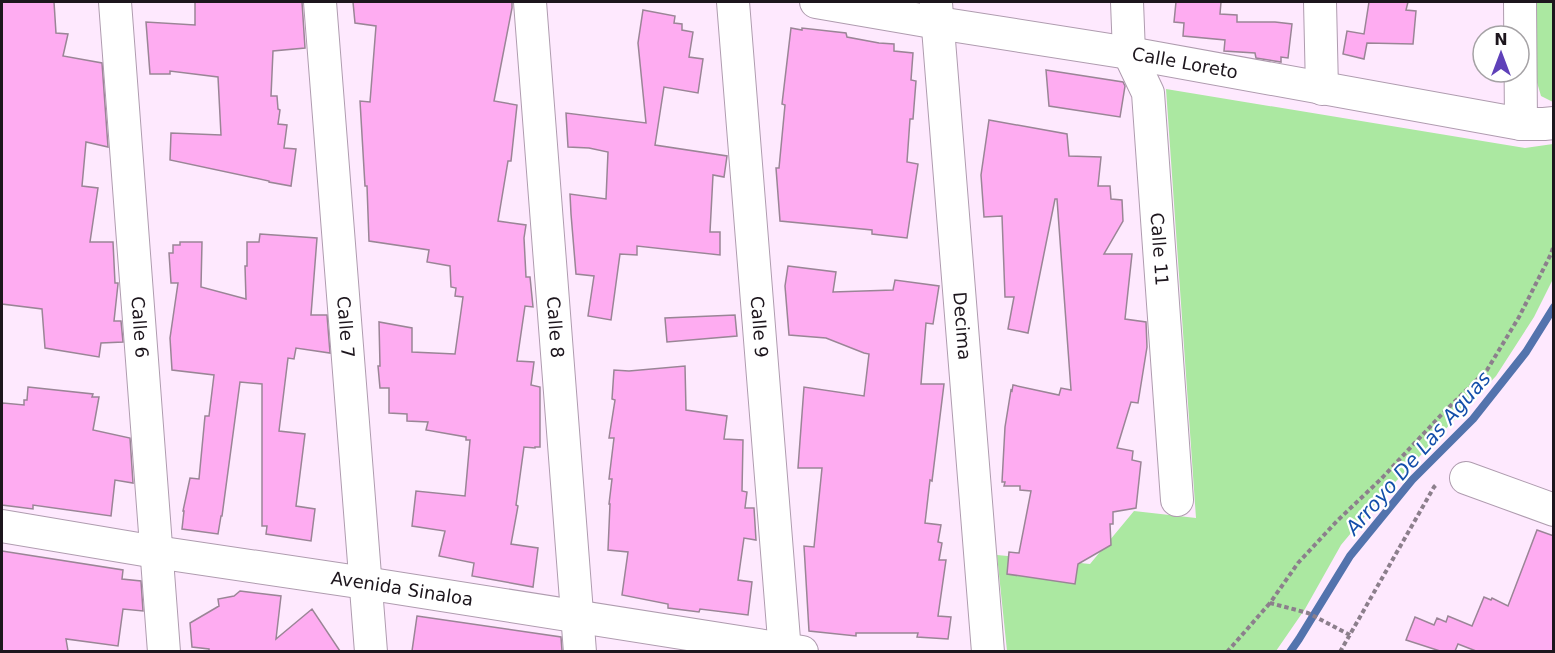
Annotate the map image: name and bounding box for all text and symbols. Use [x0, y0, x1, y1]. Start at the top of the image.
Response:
north arrow [1471, 24, 1531, 84]
text: N [1494, 30, 1508, 49]
street label: Calle Loreto [1130, 43, 1240, 83]
street label: Calle 11 [1147, 212, 1173, 287]
street label: Decima [949, 291, 976, 361]
street label: Calle 6 [127, 295, 153, 359]
street label: Calle 7 [333, 295, 359, 359]
street label: Calle 8 [543, 295, 568, 359]
street label: Calle 9 [747, 295, 772, 359]
water label: Arroyo De Las Aguas [1339, 366, 1496, 541]
street label: Avenida Sinaloa [330, 567, 475, 610]

